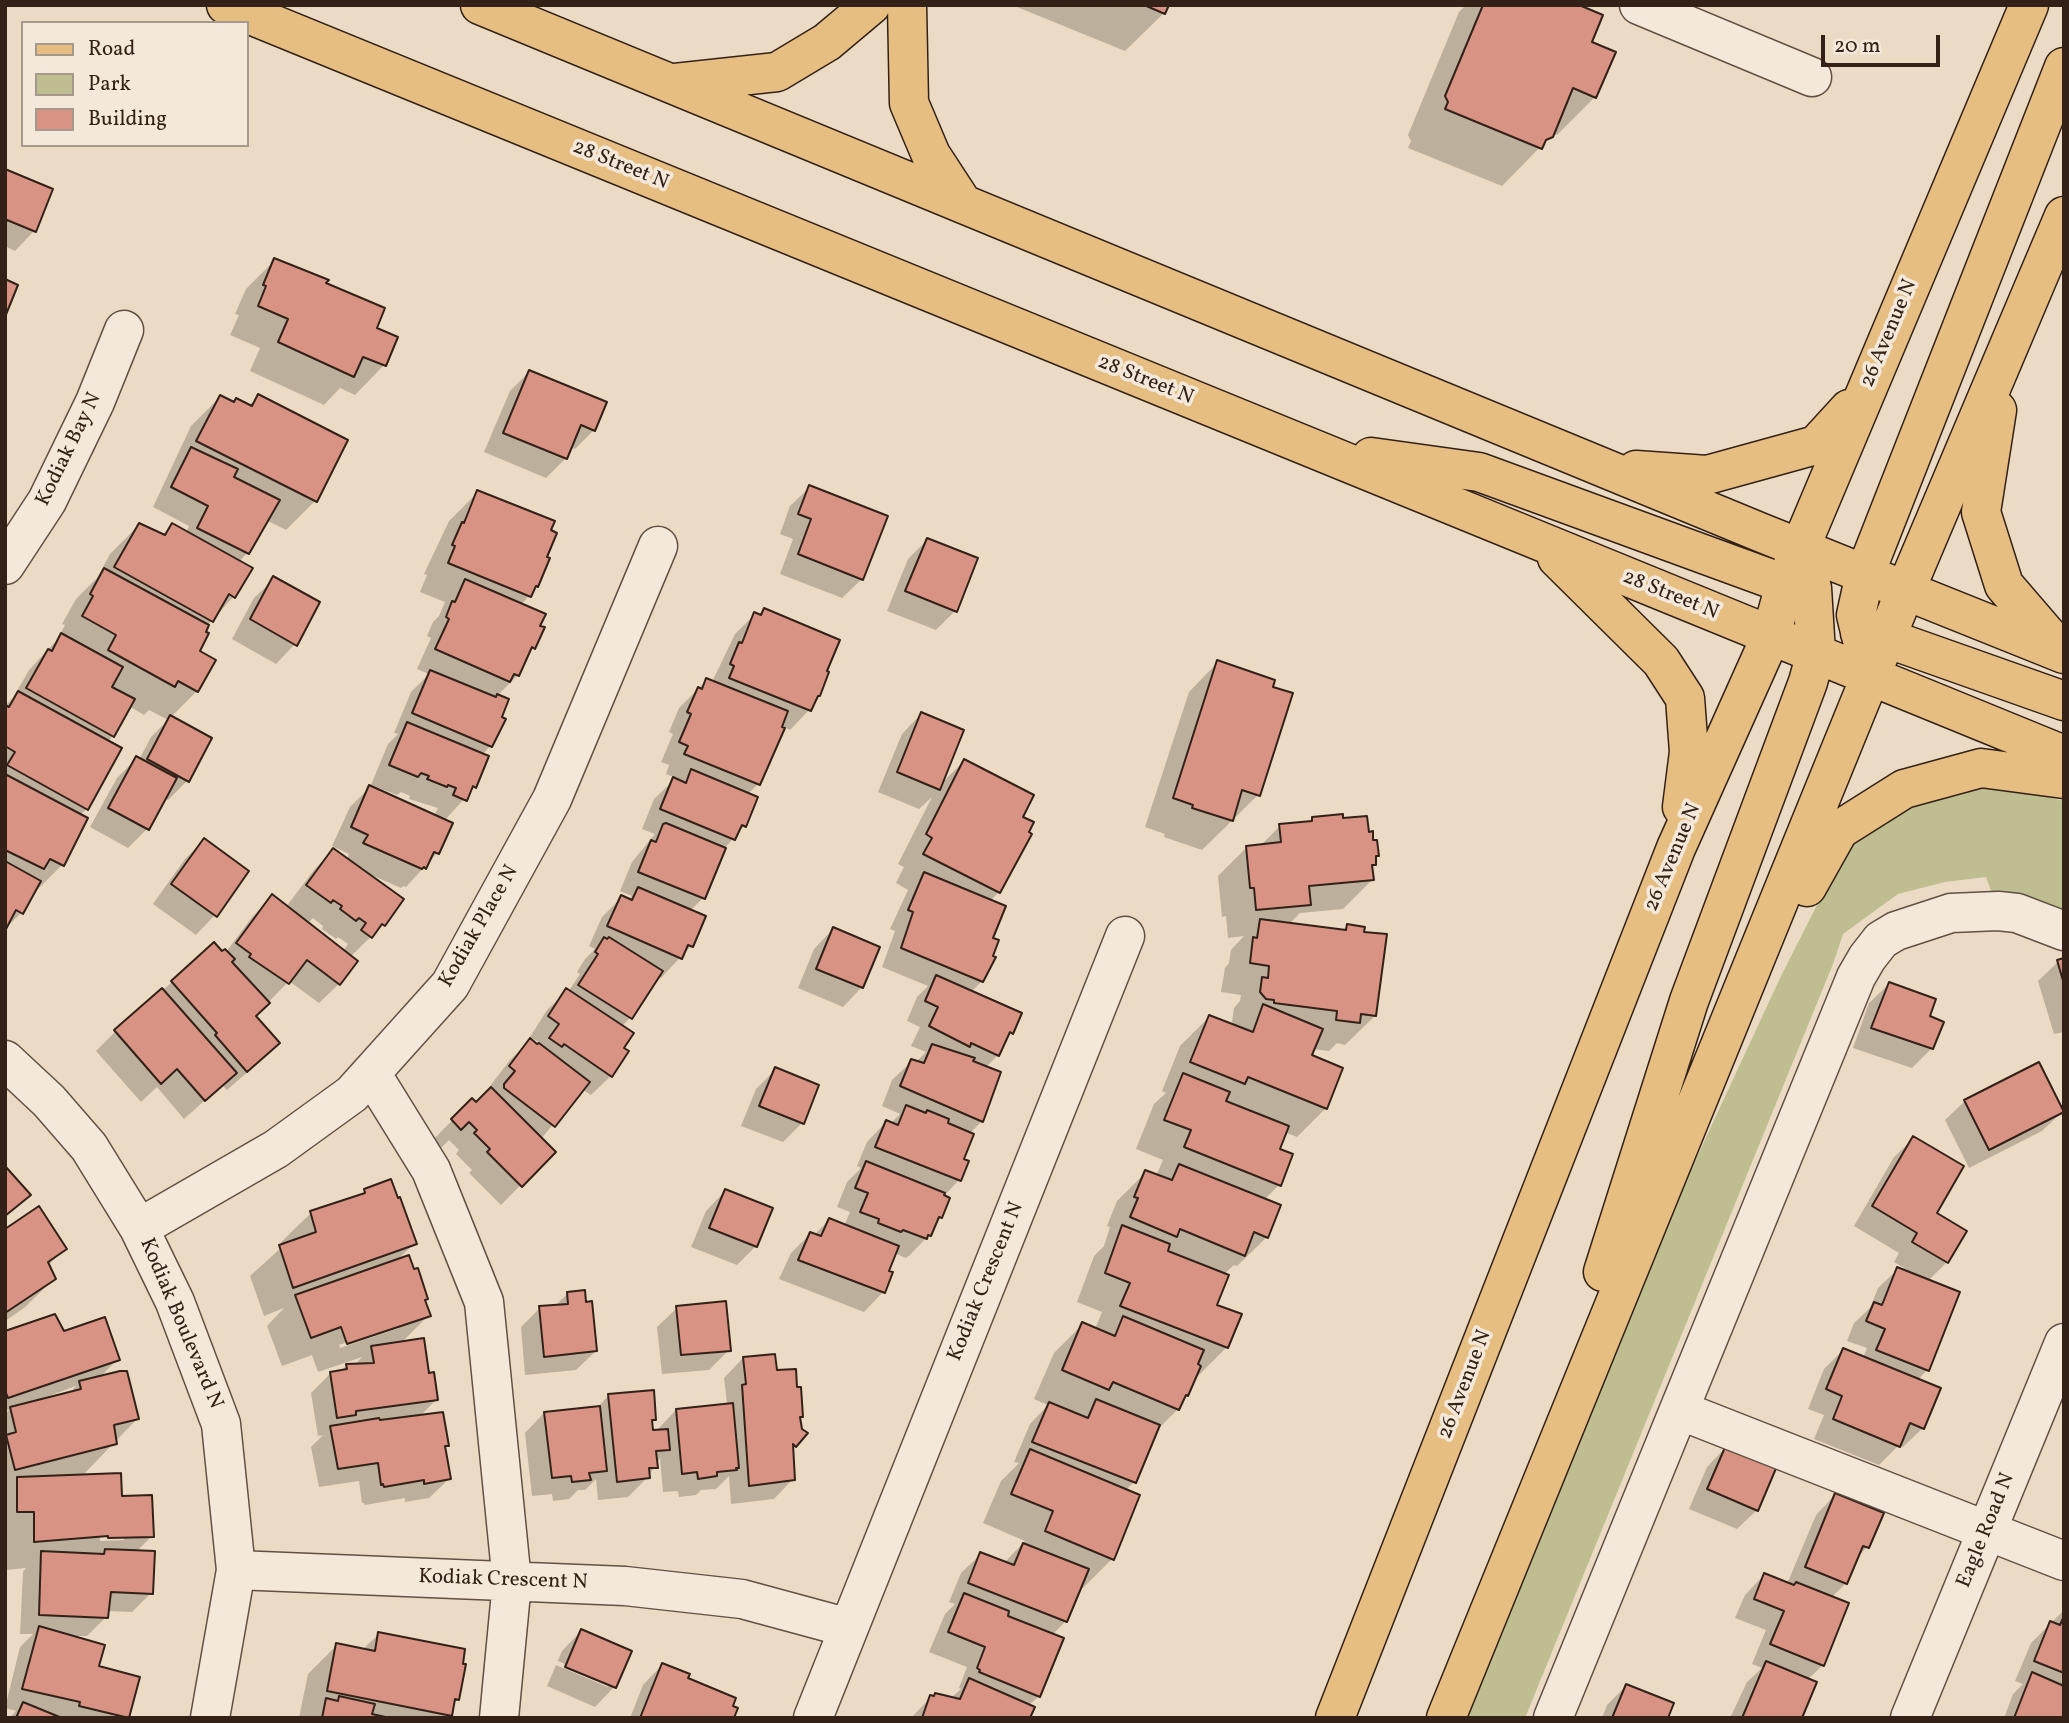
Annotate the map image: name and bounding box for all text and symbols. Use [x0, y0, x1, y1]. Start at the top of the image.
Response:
legend [21, 21, 248, 147]
scale bar [1824, 21, 1943, 65]
text: 20 m [1834, 32, 1880, 61]
text: Road [88, 35, 135, 64]
text: Park [88, 70, 131, 99]
text: Building [88, 105, 167, 134]
street label: 28 Street N [568, 135, 672, 197]
street label: 26 Avenue N [1856, 276, 1924, 392]
street label: 28 Street N [1093, 350, 1197, 412]
street label: Kodiak Bay N [32, 389, 108, 511]
street label: 28 Street N [1618, 565, 1722, 627]
street label: 26 Avenue N [1640, 800, 1708, 916]
street label: Kodiak Place N [435, 861, 525, 993]
street label: Kodiak Crescent N [944, 1199, 1030, 1365]
street label: Kodiak Boulevard N [133, 1235, 227, 1413]
street label: 26 Avenue N [1434, 1327, 1498, 1443]
street label: Eagle Road N [1953, 1470, 2021, 1592]
street label: Kodiak Crescent N [418, 1565, 588, 1597]

